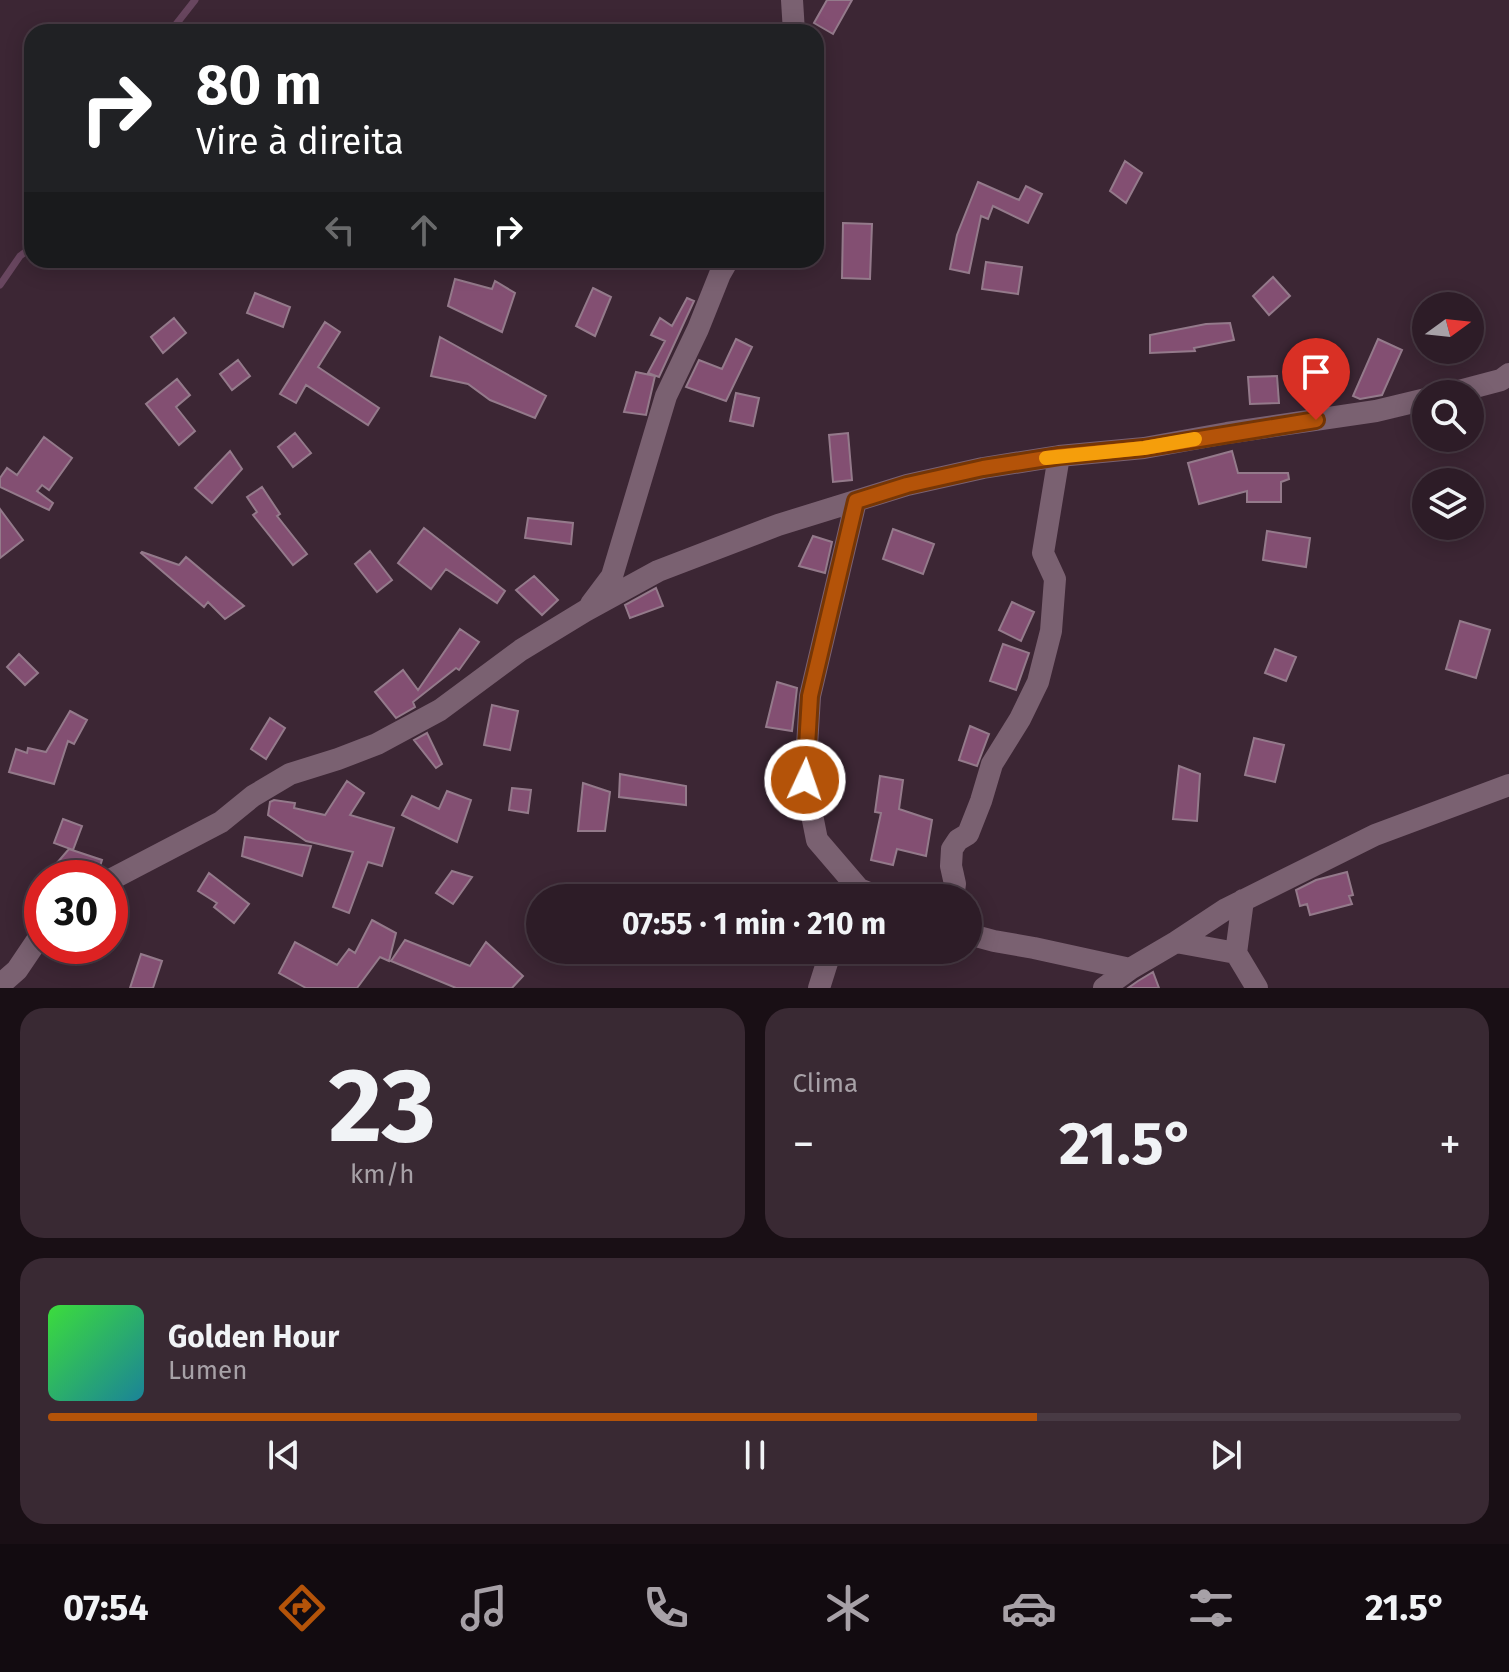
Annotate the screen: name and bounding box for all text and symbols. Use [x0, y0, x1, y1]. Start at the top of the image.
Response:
text: 80 m [196, 52, 322, 119]
icon: right [64, 56, 168, 160]
text: Vire à direita [196, 120, 404, 164]
icon: left [318, 208, 362, 252]
icon: ahead [402, 208, 446, 252]
icon: right [486, 208, 530, 252]
north arrow [1412, 292, 1484, 364]
map controls [1412, 292, 1484, 540]
pin [1282, 338, 1350, 420]
icon: arrive [1294, 350, 1338, 394]
button: search [1412, 380, 1484, 452]
button: layers [1412, 468, 1484, 540]
position arrow [763, 738, 847, 822]
speed limit sign: 30 [24, 860, 128, 964]
text: 07:55 · 1 min · 210 m [622, 906, 886, 942]
text: 23 [329, 1044, 436, 1169]
text: Clima [793, 1068, 858, 1099]
text: 21.5° [1059, 1108, 1194, 1180]
text: − [793, 1118, 815, 1171]
text: + [1439, 1118, 1461, 1171]
text: km/h [350, 1159, 414, 1190]
text: Golden Hour [168, 1319, 339, 1355]
text: Lumen [168, 1355, 247, 1386]
icon: previous [262, 1433, 306, 1477]
icon: pause [733, 1433, 777, 1477]
icon: next [1204, 1433, 1248, 1477]
icon: directions [274, 1580, 330, 1636]
icon: music [456, 1580, 512, 1636]
icon: phone [638, 1580, 694, 1636]
icon: climate [820, 1580, 876, 1636]
icon: car [1001, 1580, 1057, 1636]
icon: filters [1183, 1580, 1239, 1636]
text: 07:54 [63, 1586, 149, 1630]
text: 21.5° [1365, 1586, 1446, 1630]

